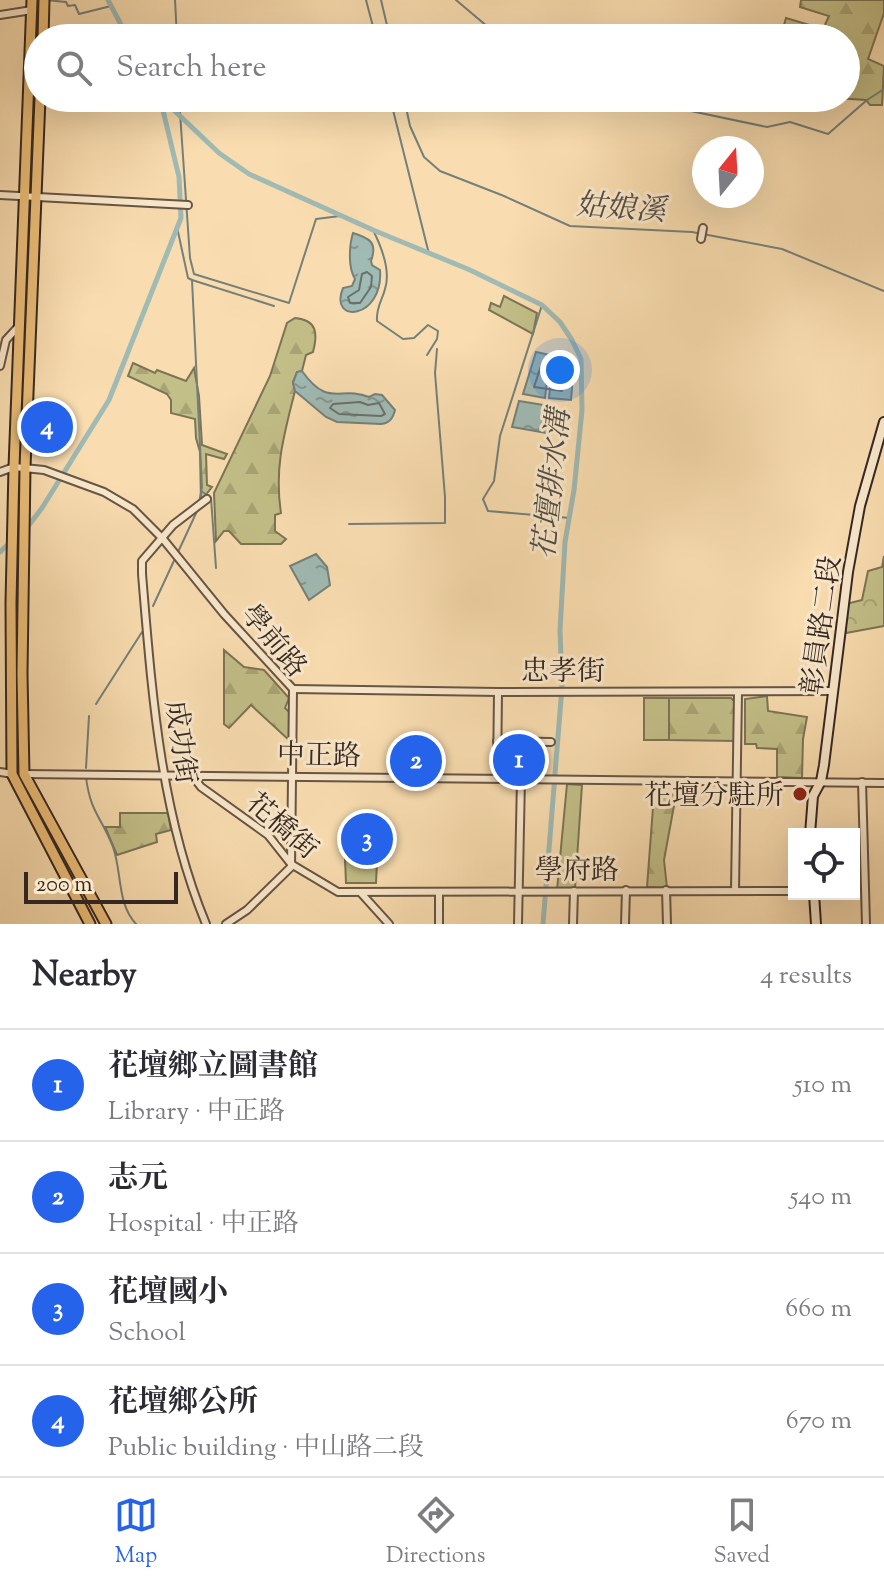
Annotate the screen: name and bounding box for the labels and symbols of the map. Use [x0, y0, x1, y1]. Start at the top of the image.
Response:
north arrow [692, 136, 764, 208]
water label: 姑娘溪 [574, 185, 670, 234]
your location [540, 350, 580, 390]
pin: 4 [21, 397, 73, 457]
water label: 花壇排水溝 [524, 403, 583, 561]
street label: 彰員路二段 [793, 553, 853, 698]
street label: 學前路 [230, 597, 315, 687]
street label: 忠孝街 [521, 653, 605, 693]
street label: 成功街 [153, 698, 205, 787]
pin: 1 [493, 730, 545, 790]
pin: 2 [390, 731, 442, 791]
street label: 中正路 [277, 736, 361, 778]
place label: 花壇分駐所 [644, 777, 784, 817]
street label: 花橋街 [236, 785, 326, 870]
marker: 花壇分駐所 [791, 785, 809, 803]
pin: 3 [341, 809, 393, 869]
street label: 學府路 [535, 852, 619, 892]
scale bar [24, 868, 178, 904]

